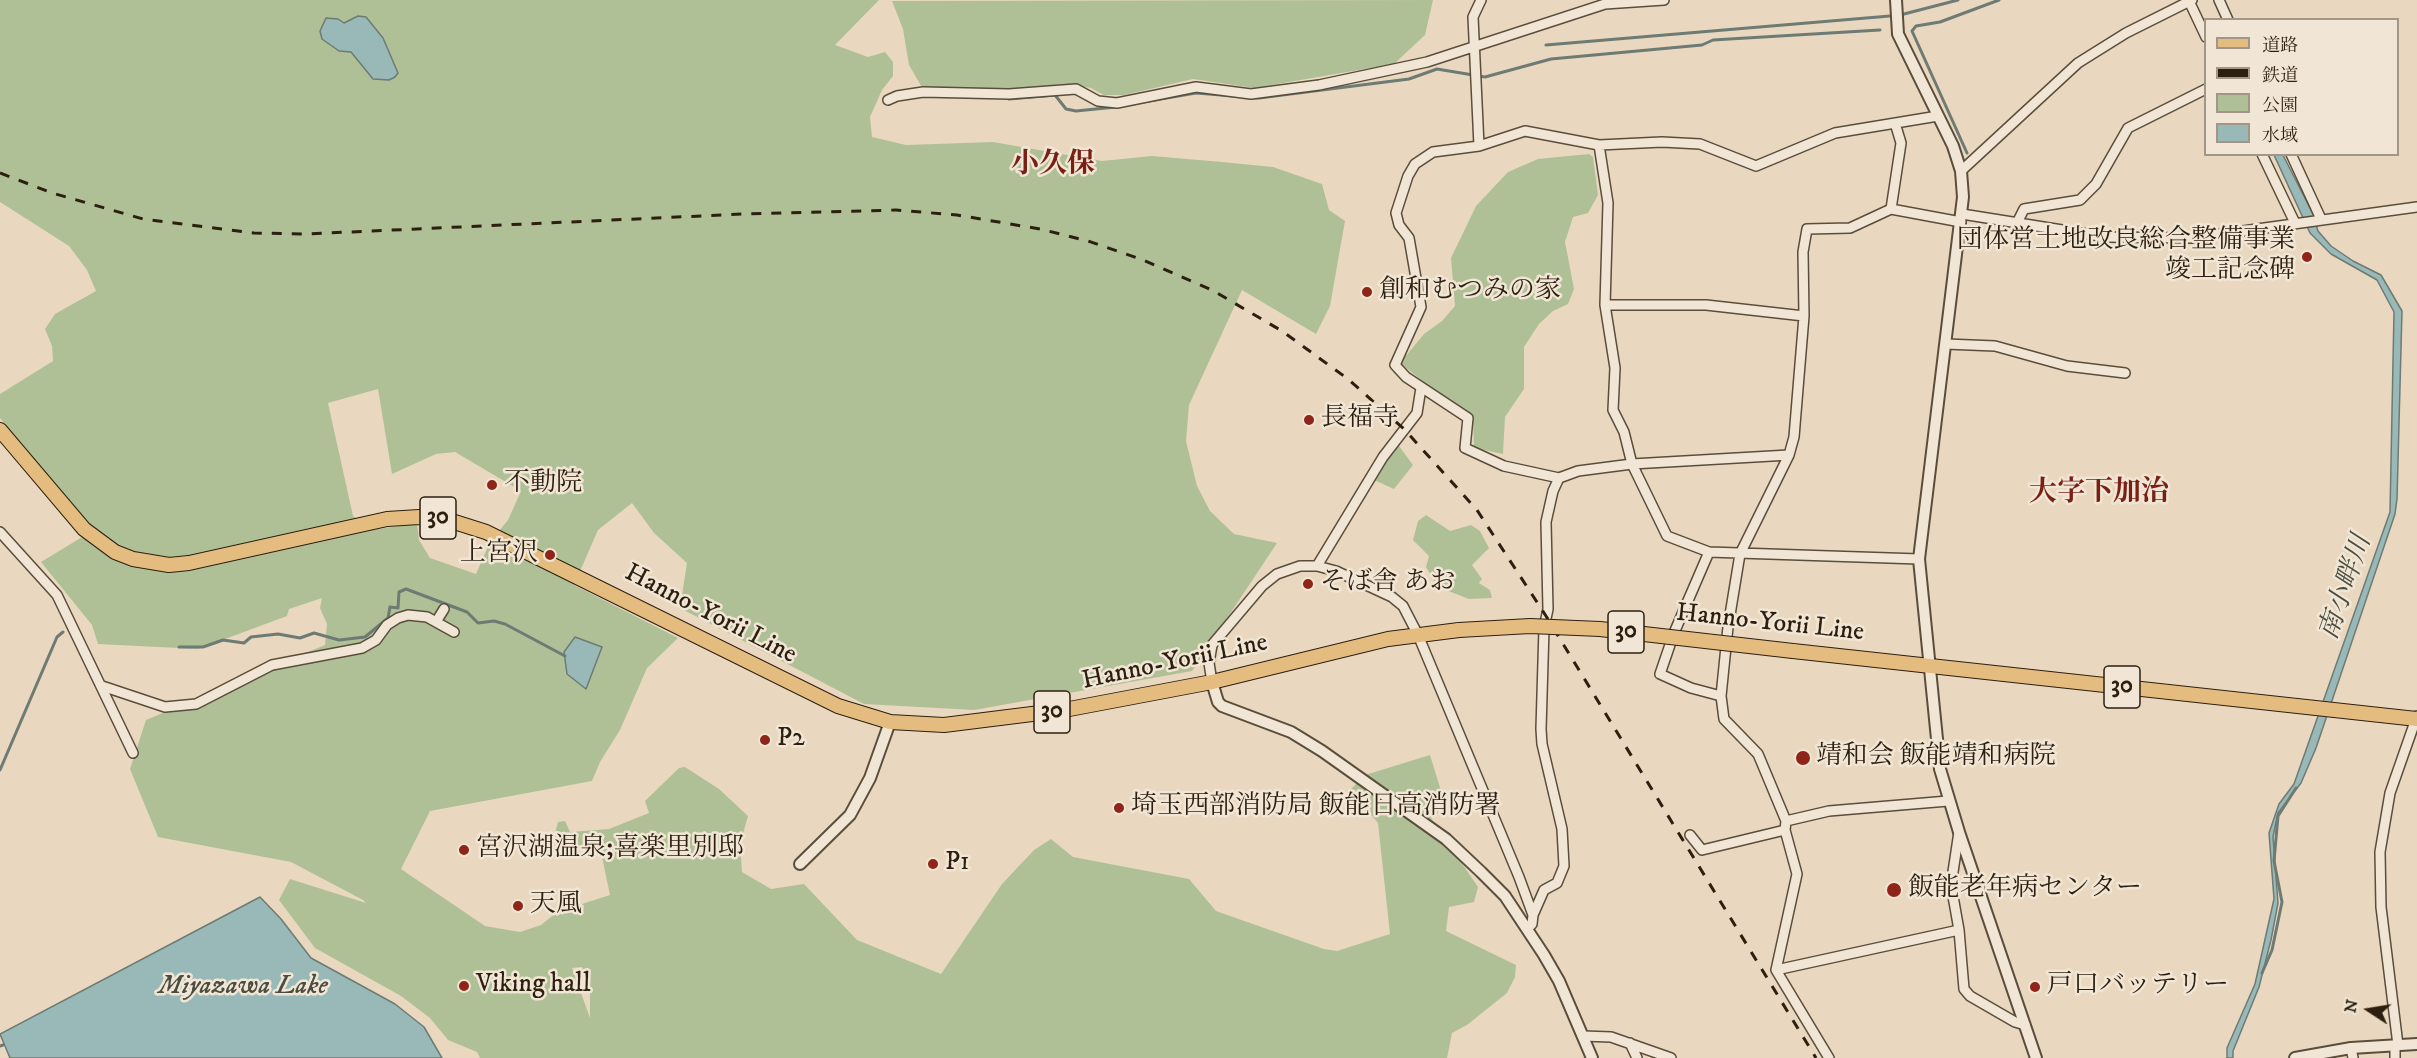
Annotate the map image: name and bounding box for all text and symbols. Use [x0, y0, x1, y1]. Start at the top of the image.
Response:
legend [2204, 18, 2399, 156]
text: 道路 [2262, 35, 2298, 57]
text: 鉄道 [2262, 65, 2298, 87]
text: 公園 [2262, 95, 2298, 117]
text: 水域 [2262, 125, 2298, 147]
district label: 小久保 [1011, 149, 1095, 183]
place label: 団体営土地改良総合整備事業 竣工記念碑 [1957, 226, 2295, 288]
marker: 団体営土地改良総合整備事業 竣工記念碑 [2300, 250, 2314, 264]
place label: 創和むつみの家 [1379, 276, 1561, 308]
marker: 創和むつみの家 [1360, 285, 1374, 299]
place label: 長福寺 [1321, 404, 1399, 436]
marker: 長福寺 [1302, 413, 1316, 427]
place label: 不動院 [504, 469, 582, 501]
district label: 大字下加治 [2029, 477, 2169, 511]
marker: 不動院 [485, 478, 499, 492]
road number: 30 [420, 497, 456, 539]
water label: 南小畔川 [2314, 532, 2380, 644]
place label: 上宮沢 [460, 539, 538, 571]
marker: 上宮沢 [543, 548, 557, 562]
street label: Hanno-Yorii Line [619, 558, 801, 672]
place label: そば舎 あお [1320, 568, 1456, 600]
marker: そば舎 あお [1301, 577, 1315, 591]
street label: Hanno-Yorii Line [1674, 599, 1866, 649]
road number: 30 [1608, 611, 1644, 653]
street label: Hanno-Yorii Line [1079, 628, 1271, 698]
road number: 30 [2104, 666, 2140, 708]
road number: 30 [1034, 691, 1070, 733]
place label: P2 [777, 724, 805, 756]
marker: P2 [758, 733, 772, 747]
place label: 靖和会 飯能靖和病院 [1816, 742, 2056, 774]
marker: 靖和会 飯能靖和病院 [1794, 749, 1812, 767]
place label: 埼玉西部消防局 飯能日高消防署 [1131, 792, 1501, 824]
marker: 埼玉西部消防局 飯能日高消防署 [1112, 801, 1126, 815]
place label: 宮沢湖温泉;喜楽里別邸 [476, 834, 744, 866]
marker: 宮沢湖温泉;喜楽里別邸 [457, 843, 471, 857]
place label: P1 [945, 848, 970, 880]
marker: P1 [926, 857, 940, 871]
place label: 飯能老年病センター [1908, 874, 2142, 906]
marker: 飯能老年病センター [1885, 881, 1903, 899]
place label: 天風 [530, 890, 582, 922]
marker: 天風 [511, 899, 525, 913]
place label: Viking hall [476, 970, 591, 1002]
water label: Miyazawa Lake [158, 971, 328, 1003]
place label: 戸口バッテリー [2047, 971, 2229, 1003]
marker: Viking hall [457, 979, 471, 993]
marker: 戸口バッテリー [2028, 980, 2042, 994]
north arrow [2339, 980, 2399, 1040]
text: N [2340, 998, 2363, 1015]

